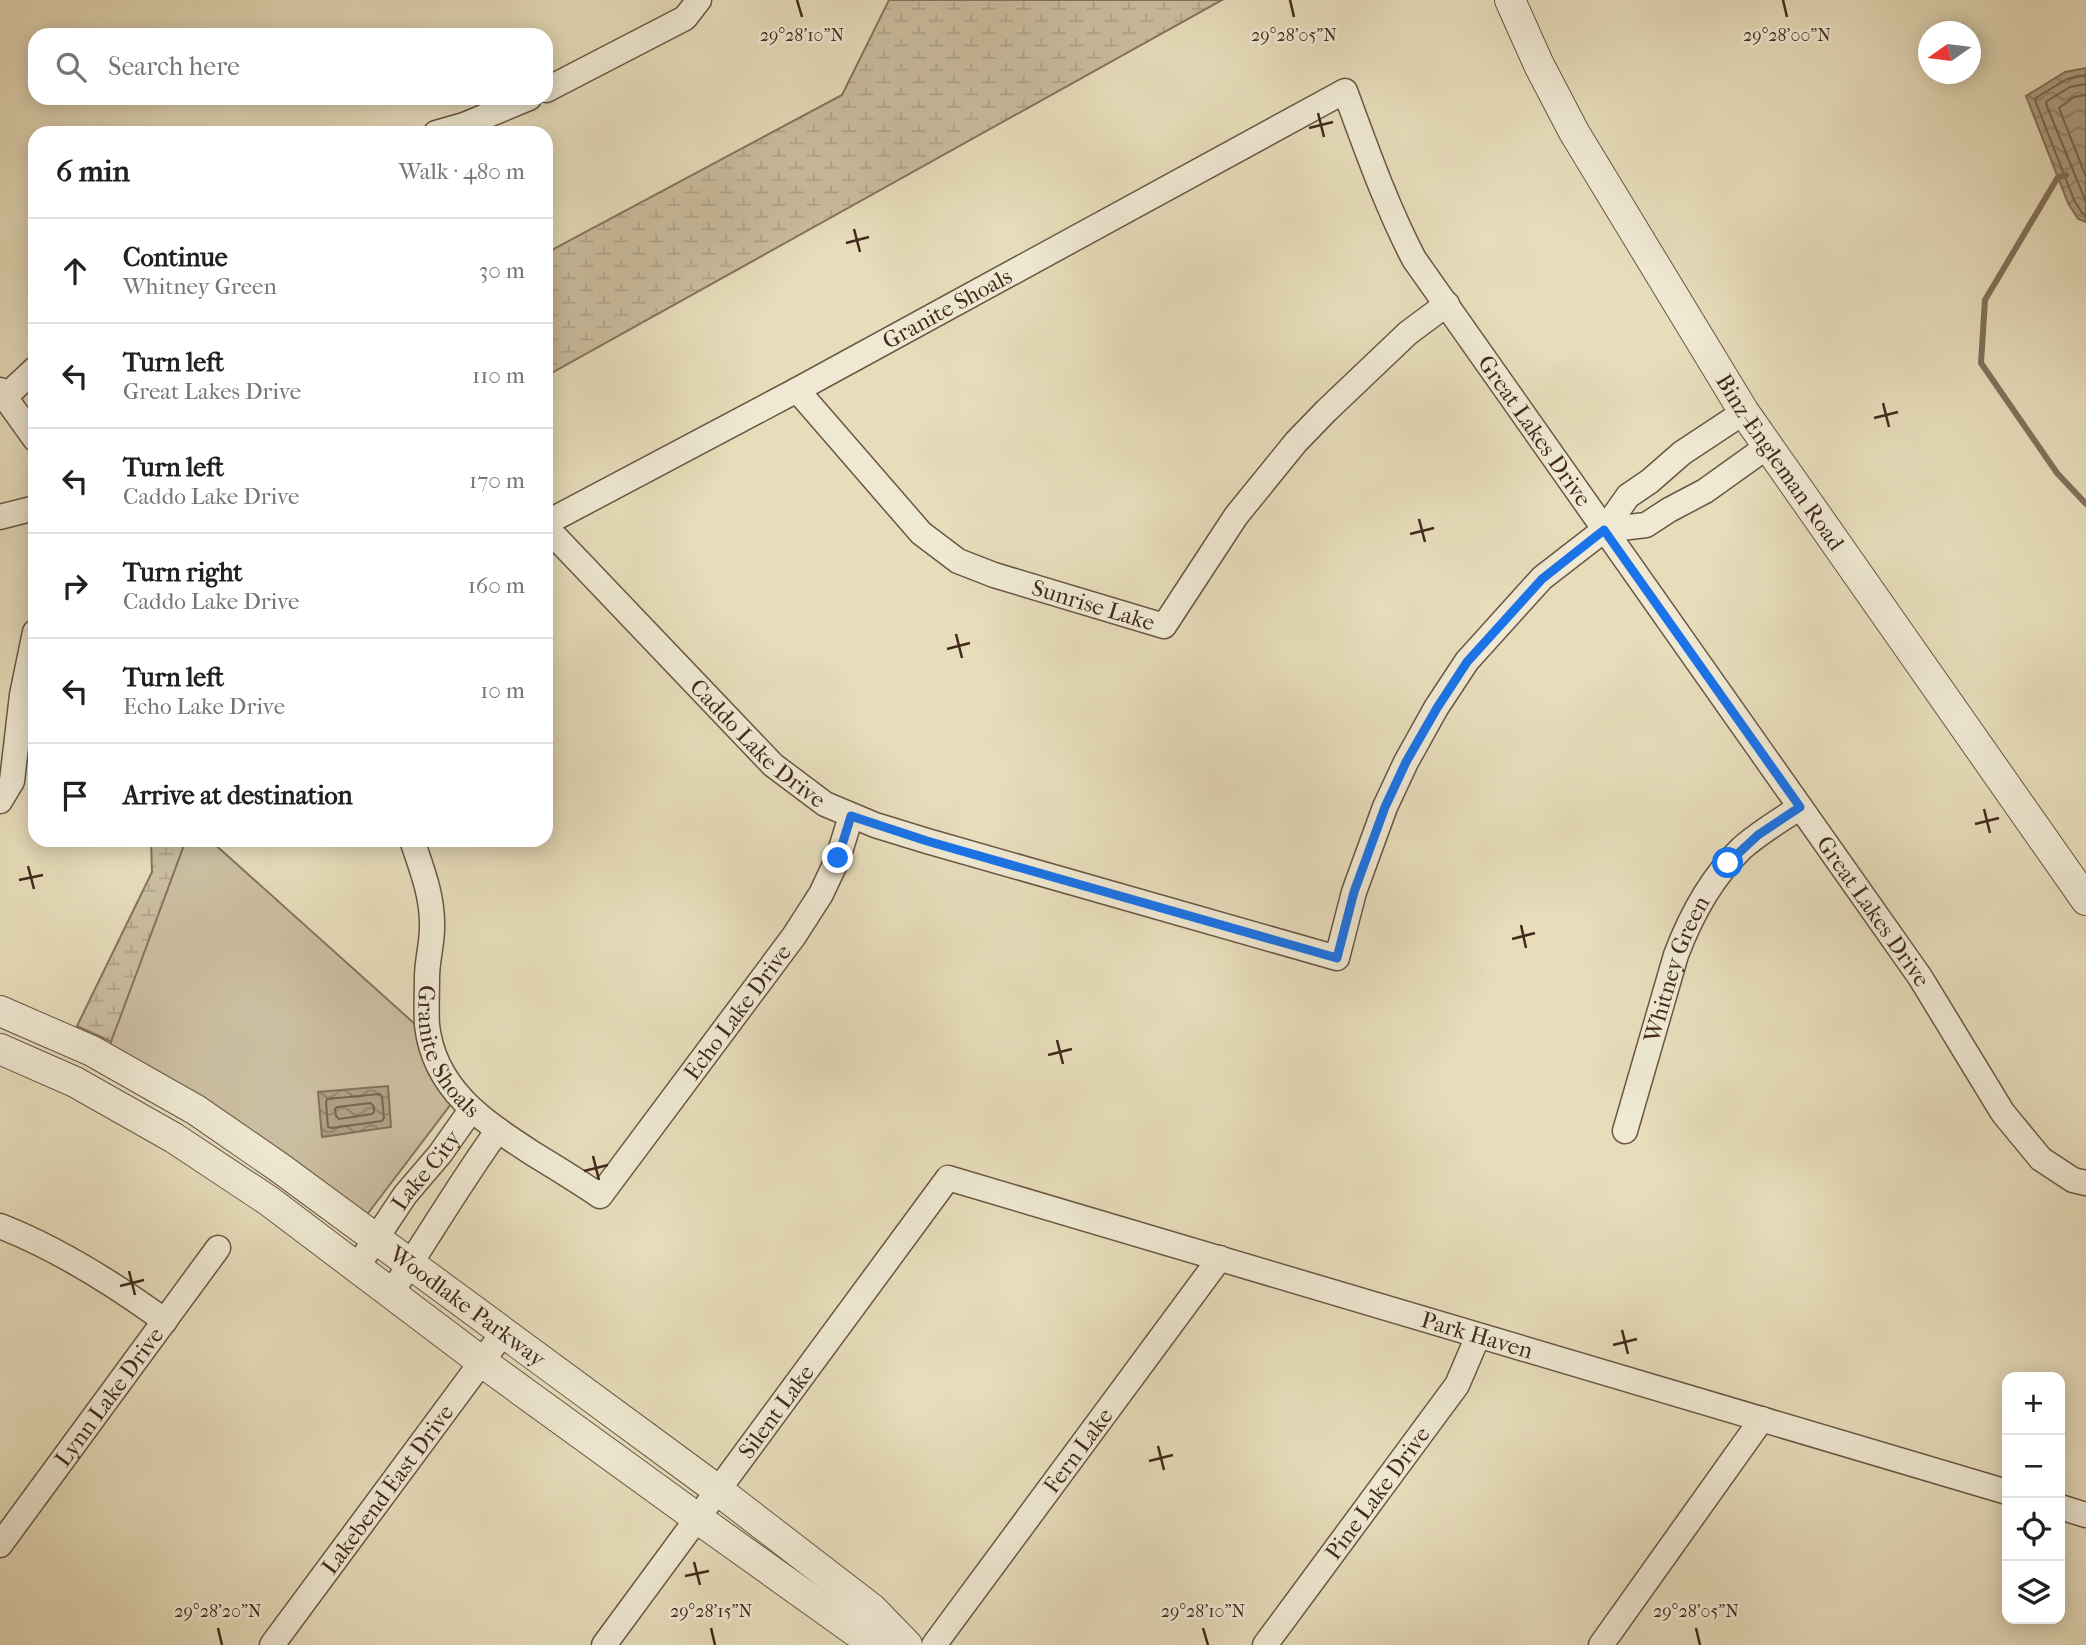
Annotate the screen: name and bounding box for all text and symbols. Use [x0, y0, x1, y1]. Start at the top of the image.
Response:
north arrow [1918, 21, 1981, 84]
text: 29°28'10"N [760, 25, 845, 46]
text: 29°28'05"N [1251, 25, 1337, 46]
text: 29°28'00"N [1743, 25, 1831, 46]
search box [28, 28, 553, 105]
icon: search [52, 48, 90, 86]
text: Search here [108, 51, 240, 82]
text: 6 min [56, 154, 130, 189]
text: Walk · 480 m [399, 158, 525, 185]
text: Continue [123, 242, 228, 273]
icon: ahead [56, 252, 94, 290]
text: 30 m [479, 257, 525, 284]
street label: Granite Shoals [878, 262, 1016, 354]
text: Whitney Green [123, 273, 277, 300]
text: Turn left [123, 347, 224, 378]
street label: Great Lakes Drive [1473, 350, 1597, 511]
icon: left [56, 357, 94, 395]
text: 110 m [472, 362, 525, 389]
street label: Binz-Engleman Road [1711, 369, 1850, 556]
text: Great Lakes Drive [123, 378, 301, 405]
text: Turn left [123, 452, 224, 483]
icon: left [56, 462, 94, 500]
text: 170 m [469, 467, 525, 494]
text: Caddo Lake Drive [123, 483, 299, 510]
text: Turn right [123, 557, 243, 588]
icon: right [56, 567, 94, 605]
text: 160 m [468, 572, 525, 599]
street label: Sunrise Lake [1029, 574, 1158, 636]
text: Caddo Lake Drive [123, 588, 299, 615]
text: Turn left [123, 662, 224, 693]
icon: left [56, 672, 94, 710]
street label: Caddo Lake Drive [684, 673, 831, 813]
text: 10 m [480, 677, 525, 704]
text: Echo Lake Drive [123, 693, 285, 720]
icon: arrive [56, 777, 94, 815]
text: Arrive at destination [123, 780, 353, 811]
street label: Great Lakes Drive [1811, 831, 1936, 991]
route end [822, 842, 853, 873]
route start [1712, 847, 1743, 878]
street label: Whitney Green [1638, 890, 1715, 1046]
street label: Echo Lake Drive [678, 939, 797, 1085]
street label: Granite Shoals [413, 985, 485, 1123]
street label: Lake City [385, 1124, 466, 1215]
street label: Woodlake Parkway [384, 1239, 552, 1373]
street label: Park Haven [1418, 1306, 1537, 1364]
street label: Lynn Lake Drive [49, 1322, 169, 1472]
street label: Silent Lake [733, 1359, 819, 1464]
map controls [2002, 1372, 2065, 1624]
button: + [2002, 1372, 2065, 1435]
street label: Lakebend East Drive [316, 1399, 459, 1579]
street label: Fern Lake [1037, 1402, 1118, 1498]
street label: Pine Lake Drive [1319, 1421, 1435, 1565]
button: − [2002, 1435, 2065, 1498]
button: locate [2002, 1498, 2065, 1561]
button: layers [2002, 1561, 2065, 1624]
text: 29°28'20"N [174, 1601, 262, 1622]
text: 29°28'15"N [670, 1601, 752, 1622]
text: 29°28'10"N [1161, 1601, 1246, 1622]
text: 29°28'05"N [1653, 1601, 1739, 1622]

